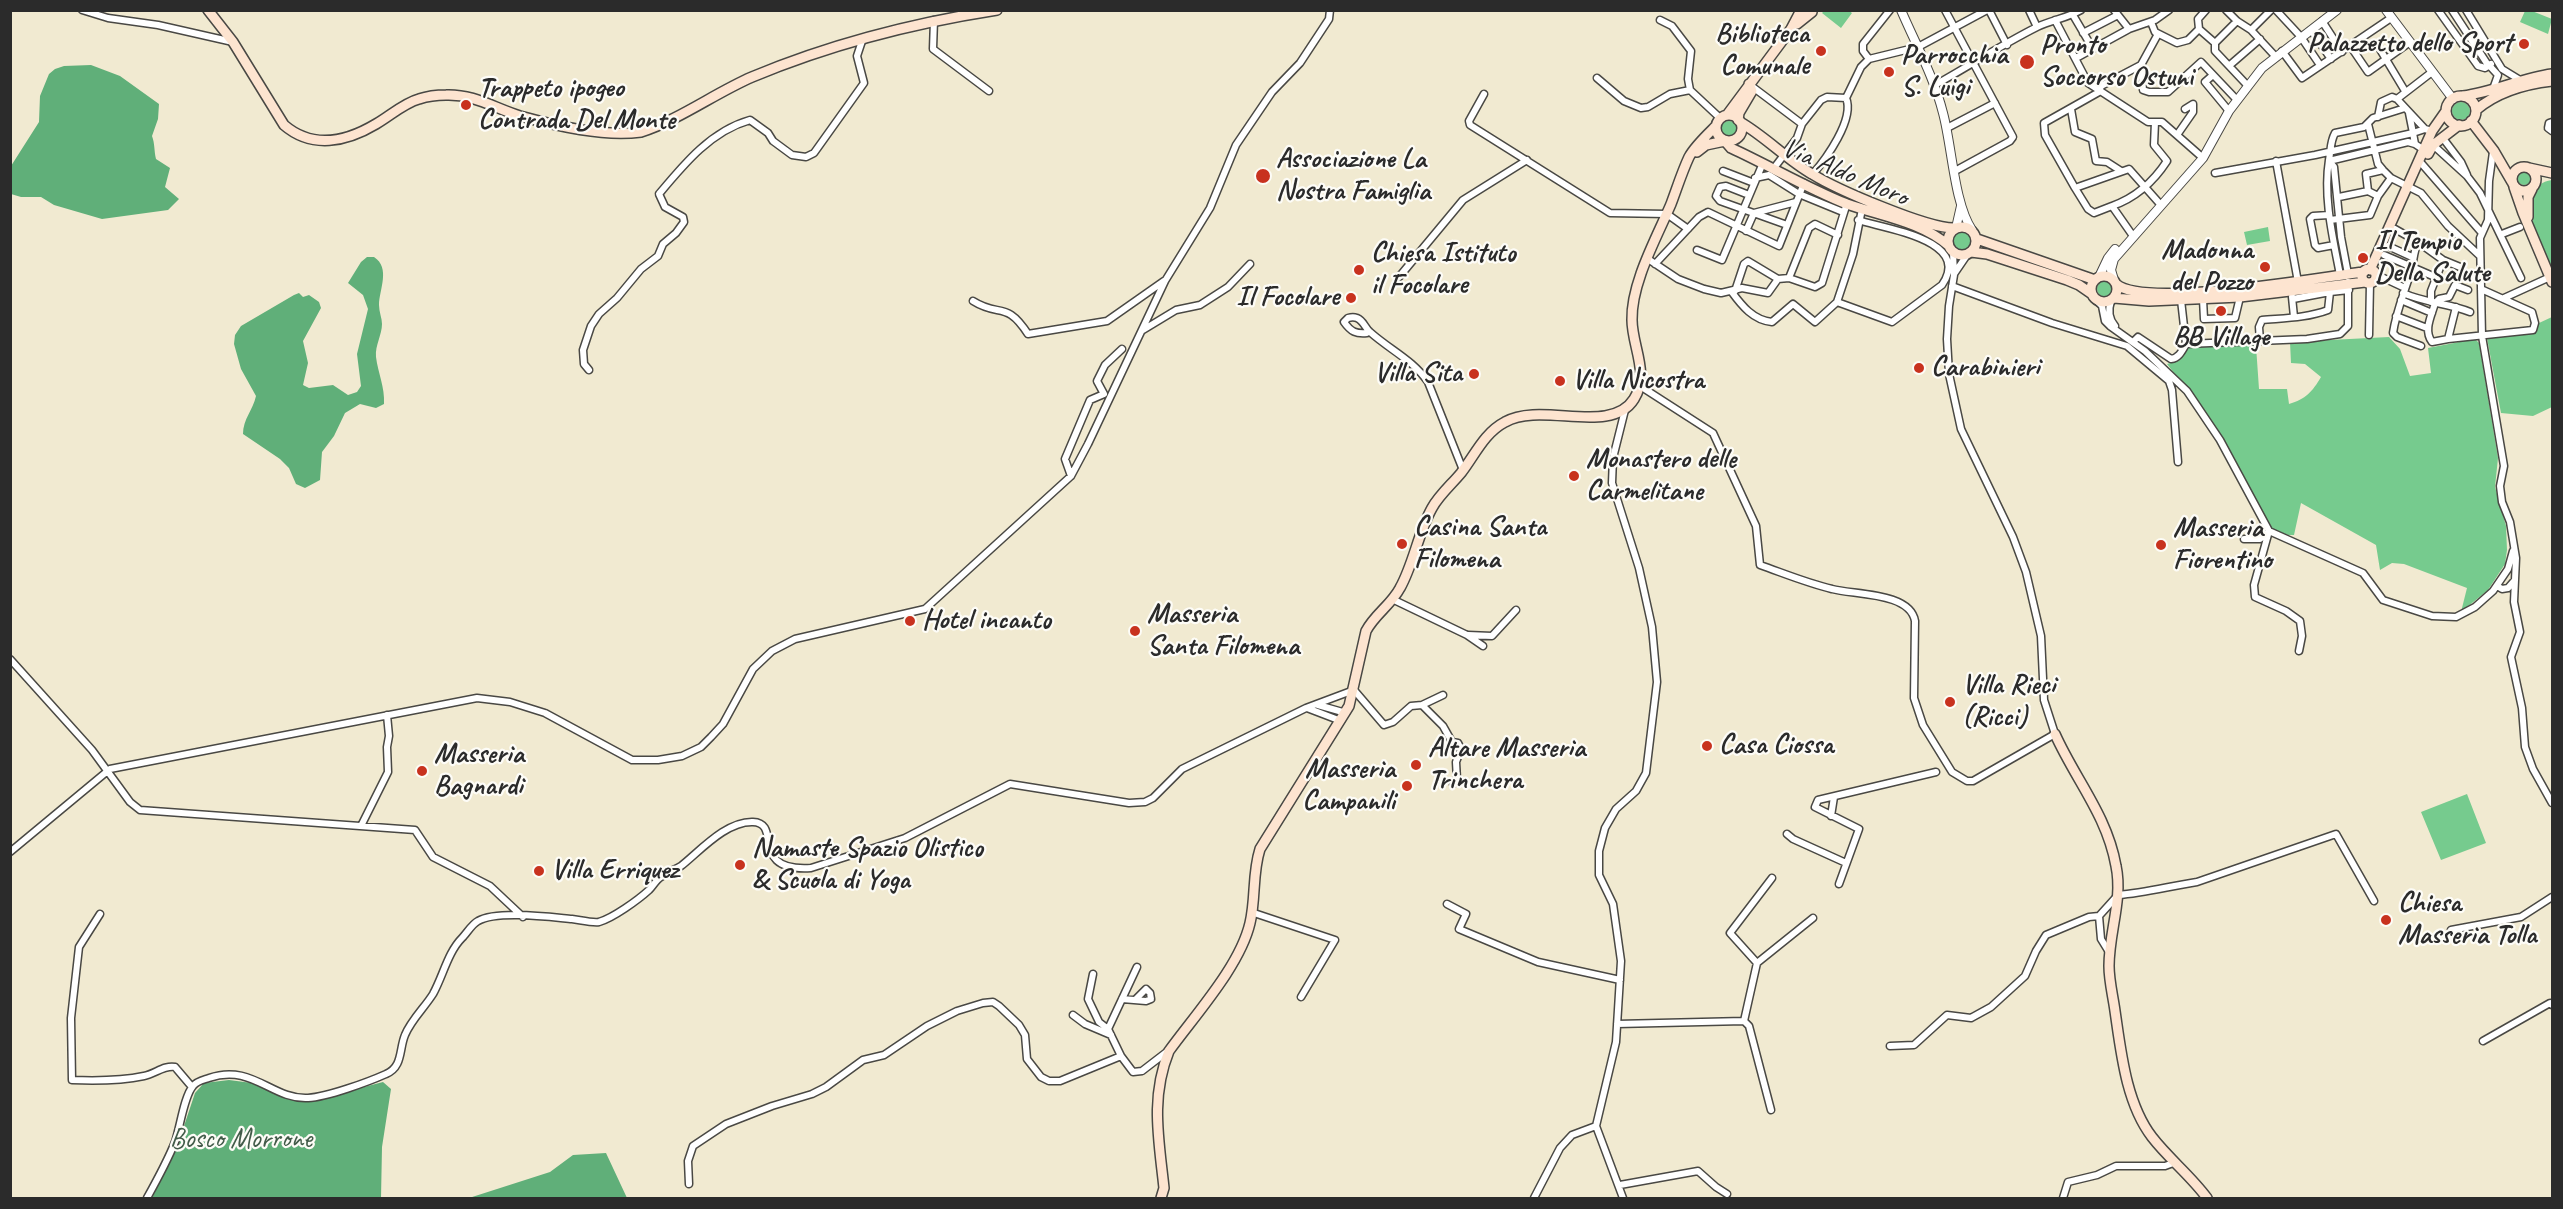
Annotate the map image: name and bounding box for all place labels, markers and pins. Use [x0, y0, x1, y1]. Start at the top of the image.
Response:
place label: Biblioteca Comunale [1715, 18, 1809, 84]
place label: Palazzetto dello Sport [2307, 27, 2512, 61]
place label: Pronto Soccorso Ostuni [2040, 29, 2193, 95]
marker: Palazzetto dello Sport [2517, 37, 2531, 51]
place label: Parrocchia S. Luigi [1901, 39, 2008, 105]
marker: Biblioteca Comunale [1814, 44, 1828, 58]
marker: Pronto Soccorso Ostuni [2018, 53, 2036, 71]
marker: Parrocchia S. Luigi [1882, 65, 1896, 79]
place label: Trappeto ipogeo Contrada Del Monte [478, 72, 675, 138]
marker: Trappeto ipogeo Contrada Del Monte [459, 98, 473, 112]
place label: Associazione La Nostra Famiglia [1276, 143, 1430, 209]
marker: Associazione La Nostra Famiglia [1254, 167, 1272, 185]
place label: Il Tempio Della Salute [2375, 225, 2490, 291]
place label: Madonna del Pozzo [2161, 234, 2253, 300]
place label: Chiesa Istituto il Focolare [1371, 237, 1516, 303]
marker: Il Tempio Della Salute [2356, 251, 2370, 265]
marker: Madonna del Pozzo [2258, 260, 2272, 274]
marker: Chiesa Istituto il Focolare [1352, 263, 1366, 277]
place label: Il Focolare [1236, 281, 1339, 315]
marker: Il Focolare [1344, 291, 1358, 305]
marker: BB Village [2214, 304, 2228, 318]
place label: BB Village [2173, 321, 2269, 355]
place label: Carabinieri [1931, 351, 2040, 385]
place label: Villa Sita [1374, 357, 1462, 391]
marker: Carabinieri [1912, 361, 1926, 375]
place label: Villa Nicostra [1572, 364, 1704, 398]
marker: Villa Sita [1467, 367, 1481, 381]
marker: Villa Nicostra [1553, 374, 1567, 388]
place label: Monastero delle Carmelitane [1586, 443, 1736, 509]
marker: Monastero delle Carmelitane [1567, 469, 1581, 483]
place label: Casina Santa Filomena [1414, 511, 1546, 577]
place label: Masseria Fiorentino [2173, 512, 2272, 578]
marker: Casina Santa Filomena [1395, 537, 1409, 551]
marker: Masseria Fiorentino [2154, 538, 2168, 552]
place label: Masseria Santa Filomena [1147, 598, 1299, 664]
place label: Hotel incanto [922, 604, 1051, 638]
marker: Hotel incanto [903, 614, 917, 628]
marker: Masseria Santa Filomena [1128, 624, 1142, 638]
place label: Villa Rieci (Ricci) [1962, 669, 2055, 735]
marker: Villa Rieci (Ricci) [1943, 695, 1957, 709]
place label: Casa Ciossa [1719, 729, 1833, 763]
place label: Altare Masseria Trinchera [1428, 732, 1585, 798]
place label: Masseria Bagnardi [434, 738, 524, 804]
marker: Casa Ciossa [1700, 739, 1714, 753]
place label: Masseria Campanili [1302, 753, 1395, 819]
marker: Altare Masseria Trinchera [1409, 758, 1423, 772]
marker: Masseria Bagnardi [415, 764, 429, 778]
marker: Masseria Campanili [1400, 779, 1414, 793]
place label: Namaste Spazio Olistico & Scuola di Yoga [752, 832, 983, 898]
place label: Villa Erriquez [551, 854, 678, 888]
marker: Namaste Spazio Olistico & Scuola di Yoga [733, 858, 747, 872]
marker: Villa Erriquez [532, 864, 546, 878]
place label: Chiesa Masseria Tolla [2398, 887, 2537, 953]
marker: Chiesa Masseria Tolla [2379, 913, 2393, 927]

